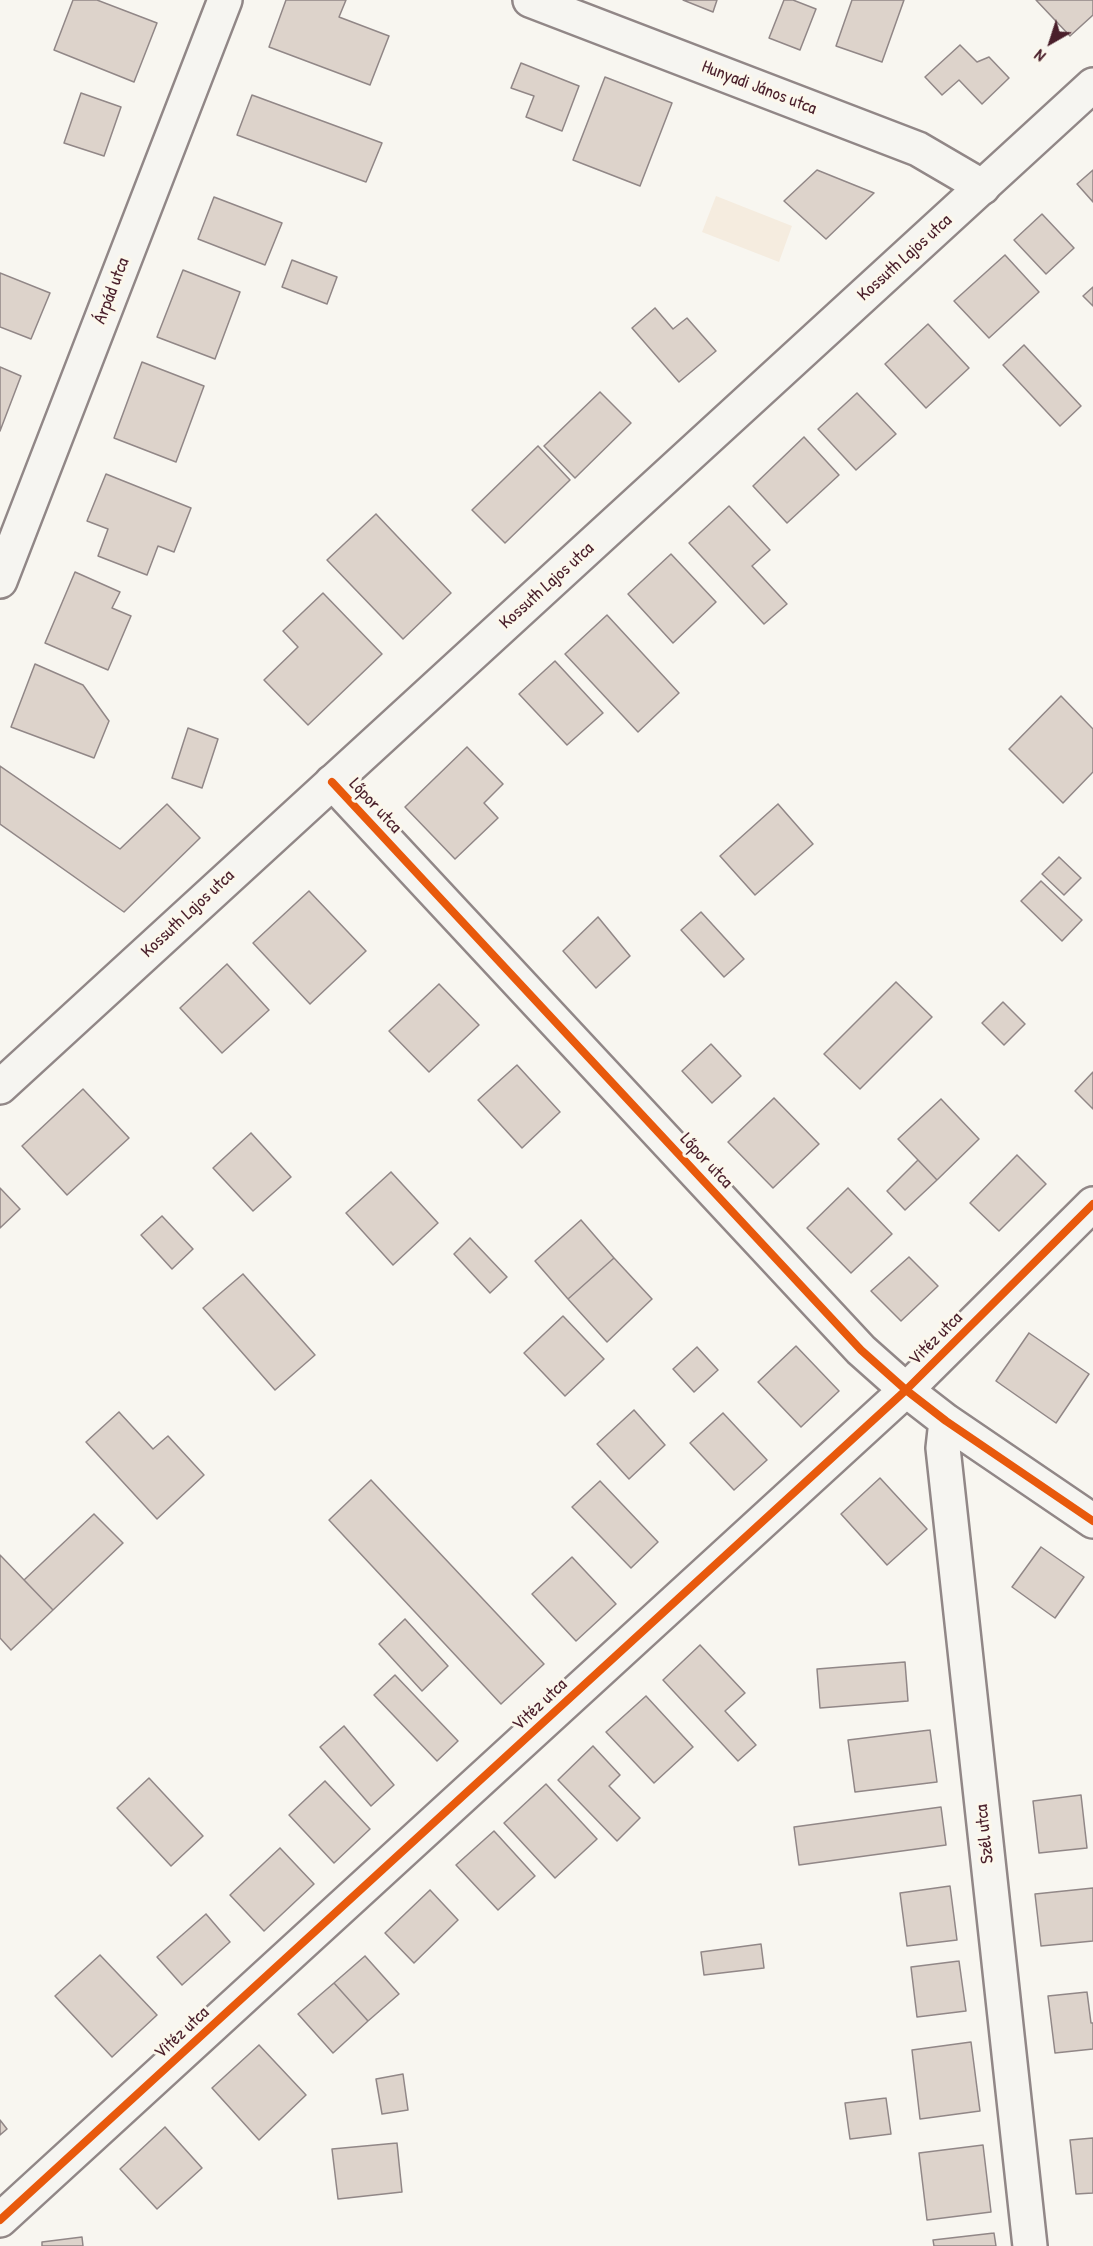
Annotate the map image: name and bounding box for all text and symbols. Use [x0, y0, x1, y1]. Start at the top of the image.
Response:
north arrow [1021, 12, 1081, 72]
text: N [1029, 45, 1050, 67]
street label: Hunyadi János utca [699, 56, 819, 120]
street label: Kossuth Lajos utca [853, 210, 957, 306]
street label: Árpád utca [90, 255, 134, 327]
street label: Kossuth Lajos utca [495, 538, 599, 634]
street label: Lőpor utca [344, 774, 406, 838]
street label: Kossuth Lajos utca [137, 865, 239, 963]
street label: Lőpor utca [675, 1129, 737, 1193]
street label: Vitéz utca [905, 1308, 967, 1370]
street label: Vitéz utca [508, 1674, 572, 1736]
street label: Szél utca [971, 1803, 999, 1865]
street label: Vitéz utca [150, 2002, 214, 2064]

